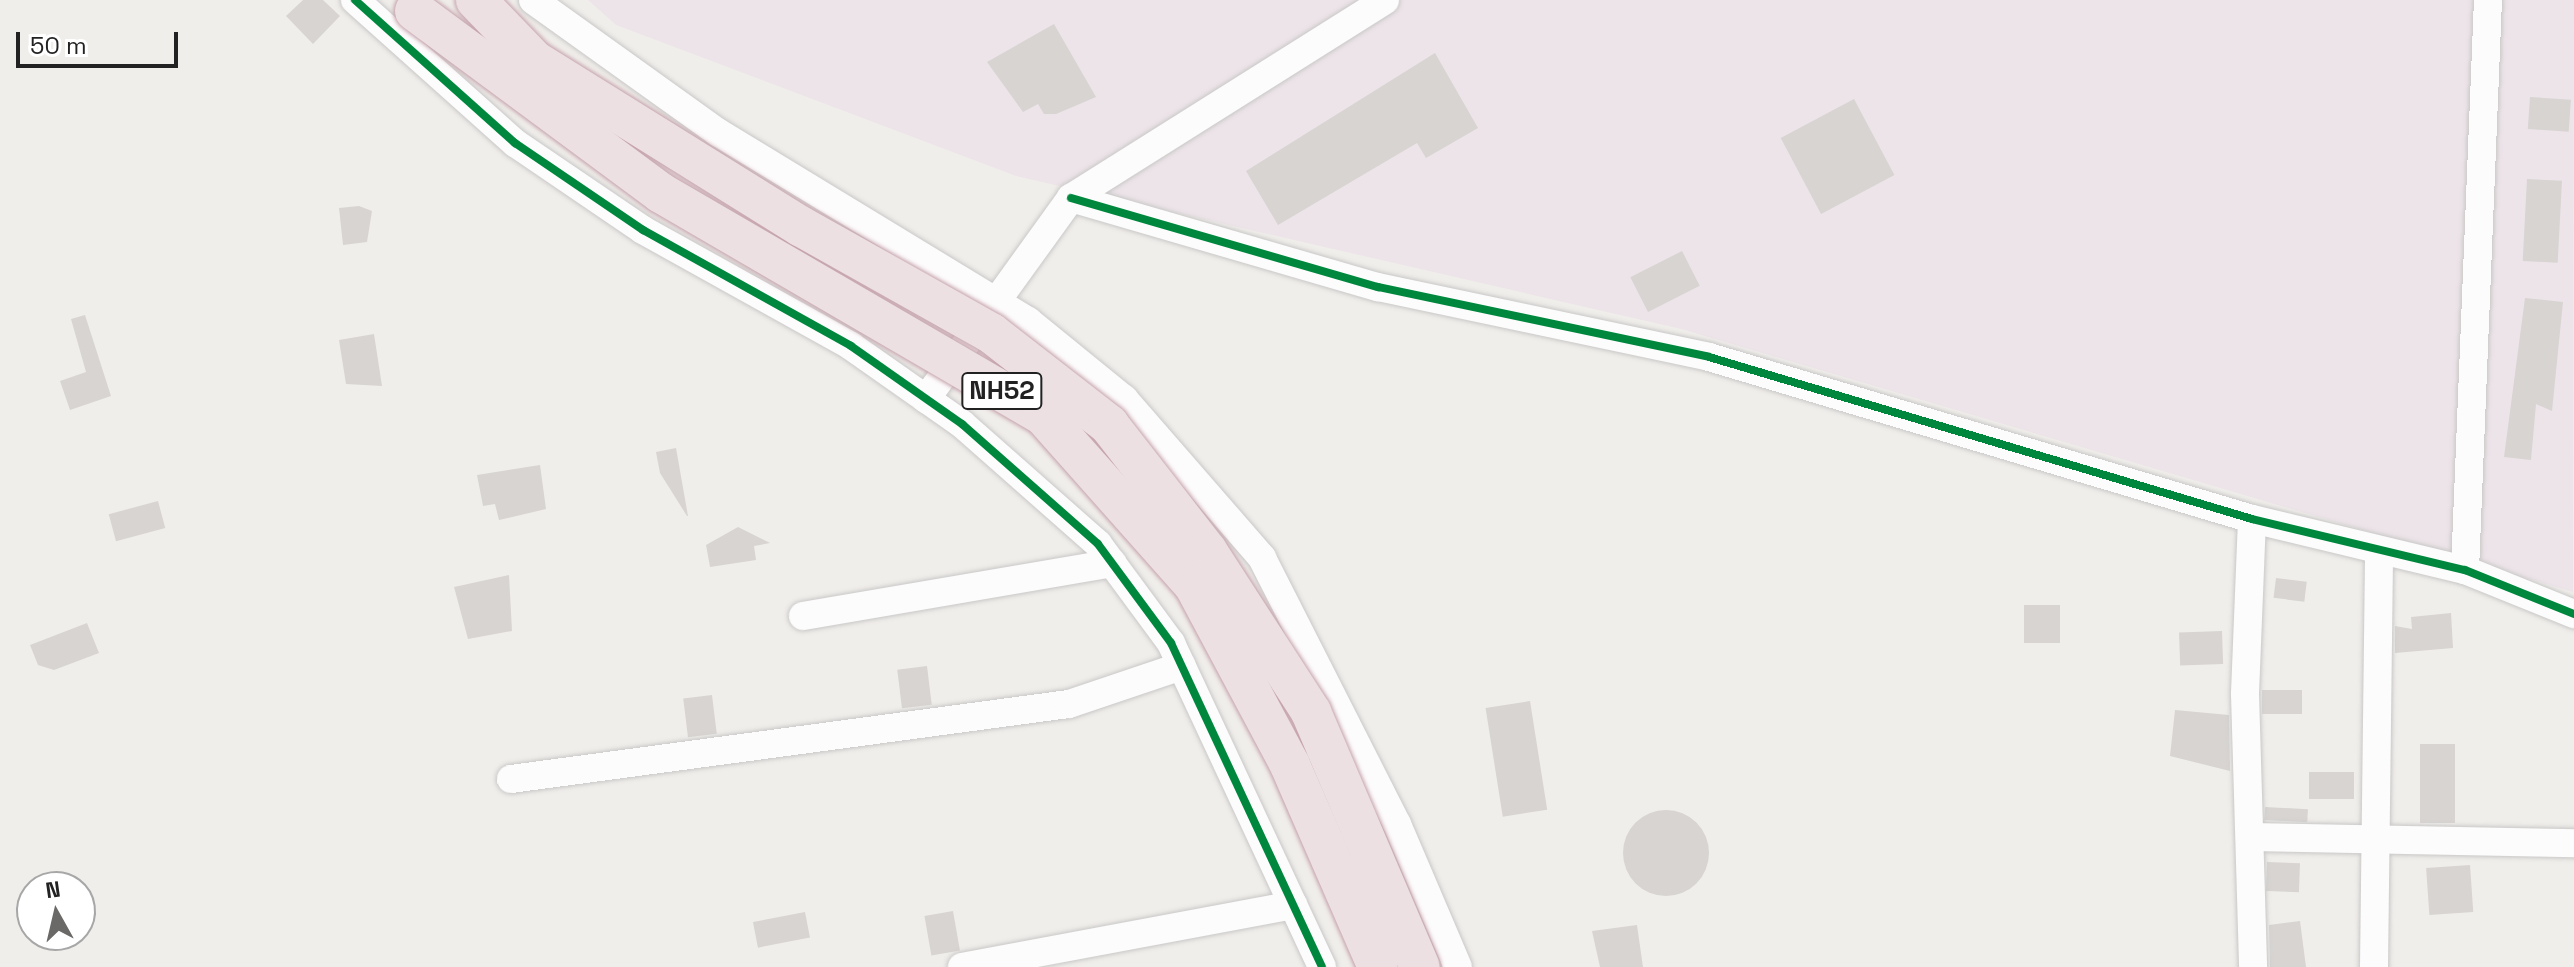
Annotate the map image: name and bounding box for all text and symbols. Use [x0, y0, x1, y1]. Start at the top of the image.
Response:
scale bar [20, 16, 182, 66]
text: 50 m [30, 30, 87, 61]
road number: NH52 [960, 369, 1044, 413]
north arrow [16, 871, 96, 951]
text: N [44, 874, 62, 904]

